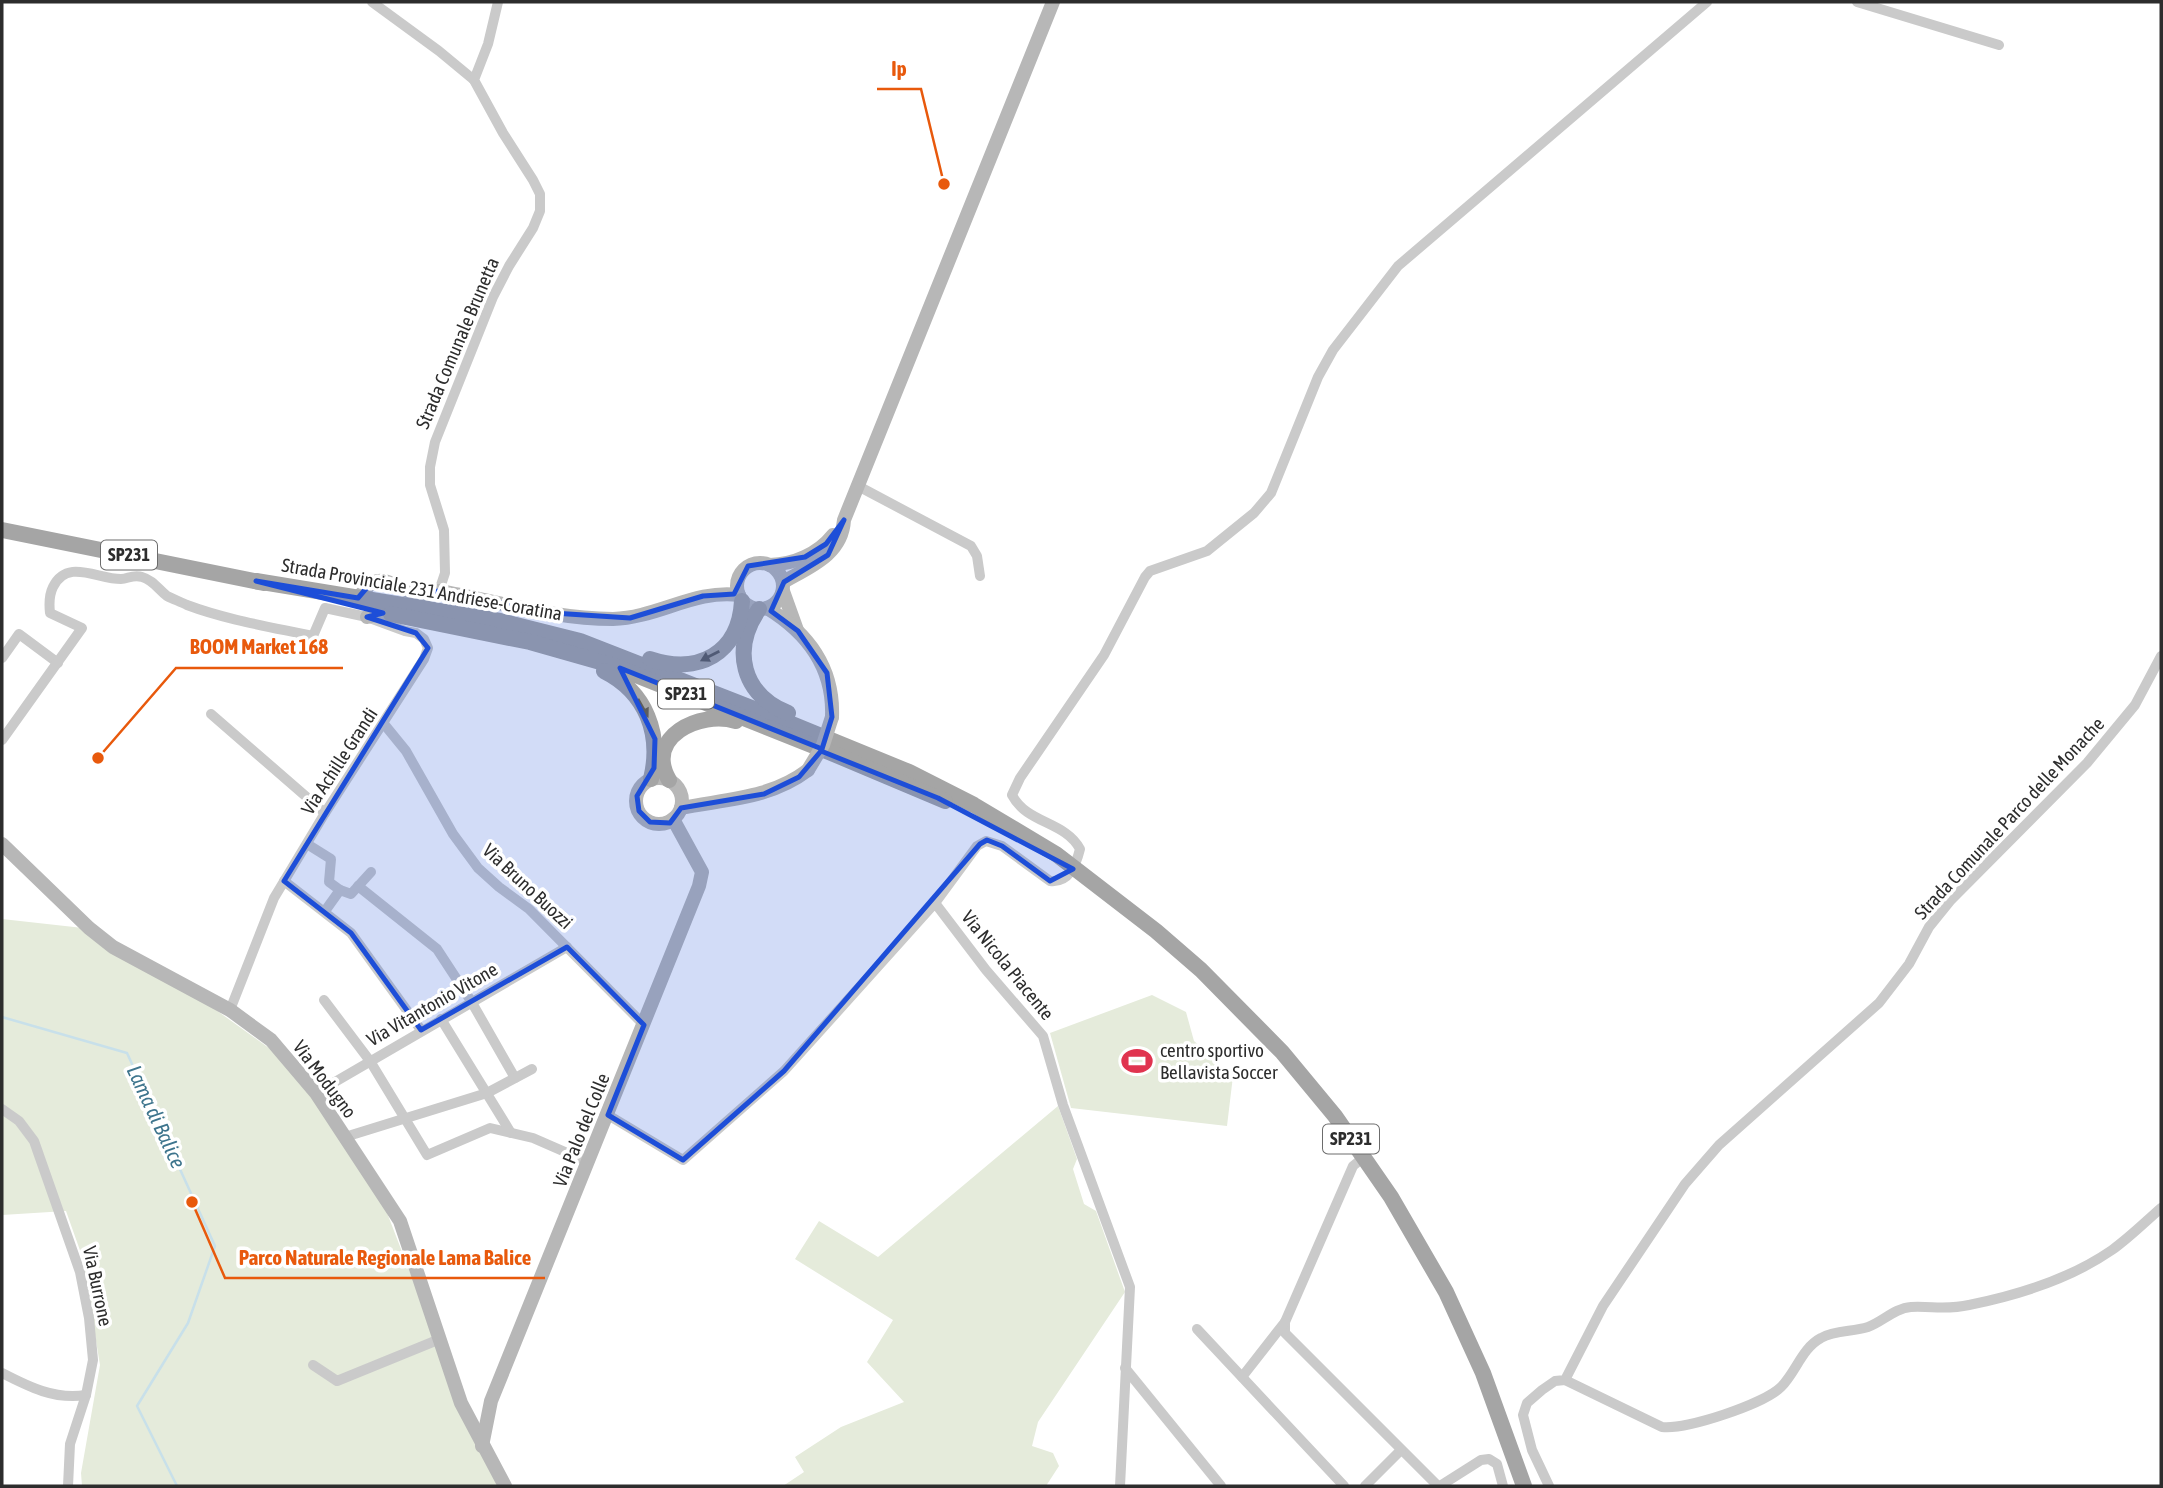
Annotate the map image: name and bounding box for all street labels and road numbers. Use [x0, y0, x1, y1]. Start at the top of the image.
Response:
street label: Strada Comunale Brunetta [411, 254, 503, 432]
road number: SP231 [101, 540, 157, 570]
street label: Strada Provinciale 231 Andriese-Coratina [280, 553, 564, 625]
road number: SP231 [658, 680, 714, 708]
street label: Via Achille Grandi [296, 703, 382, 819]
street label: Strada Comunale Parco delle Monache [1910, 713, 2108, 923]
street label: Via Bruno Buozzi [479, 839, 577, 933]
street label: Via Nicola Piacente [957, 906, 1059, 1024]
street label: Via Vitantonio Vitone [363, 958, 501, 1050]
street label: Via Modugno [289, 1036, 361, 1122]
street label: Via Palo del Colle [548, 1070, 614, 1190]
road number: SP231 [1323, 1124, 1379, 1154]
street label: Via Burrone [79, 1244, 117, 1328]

